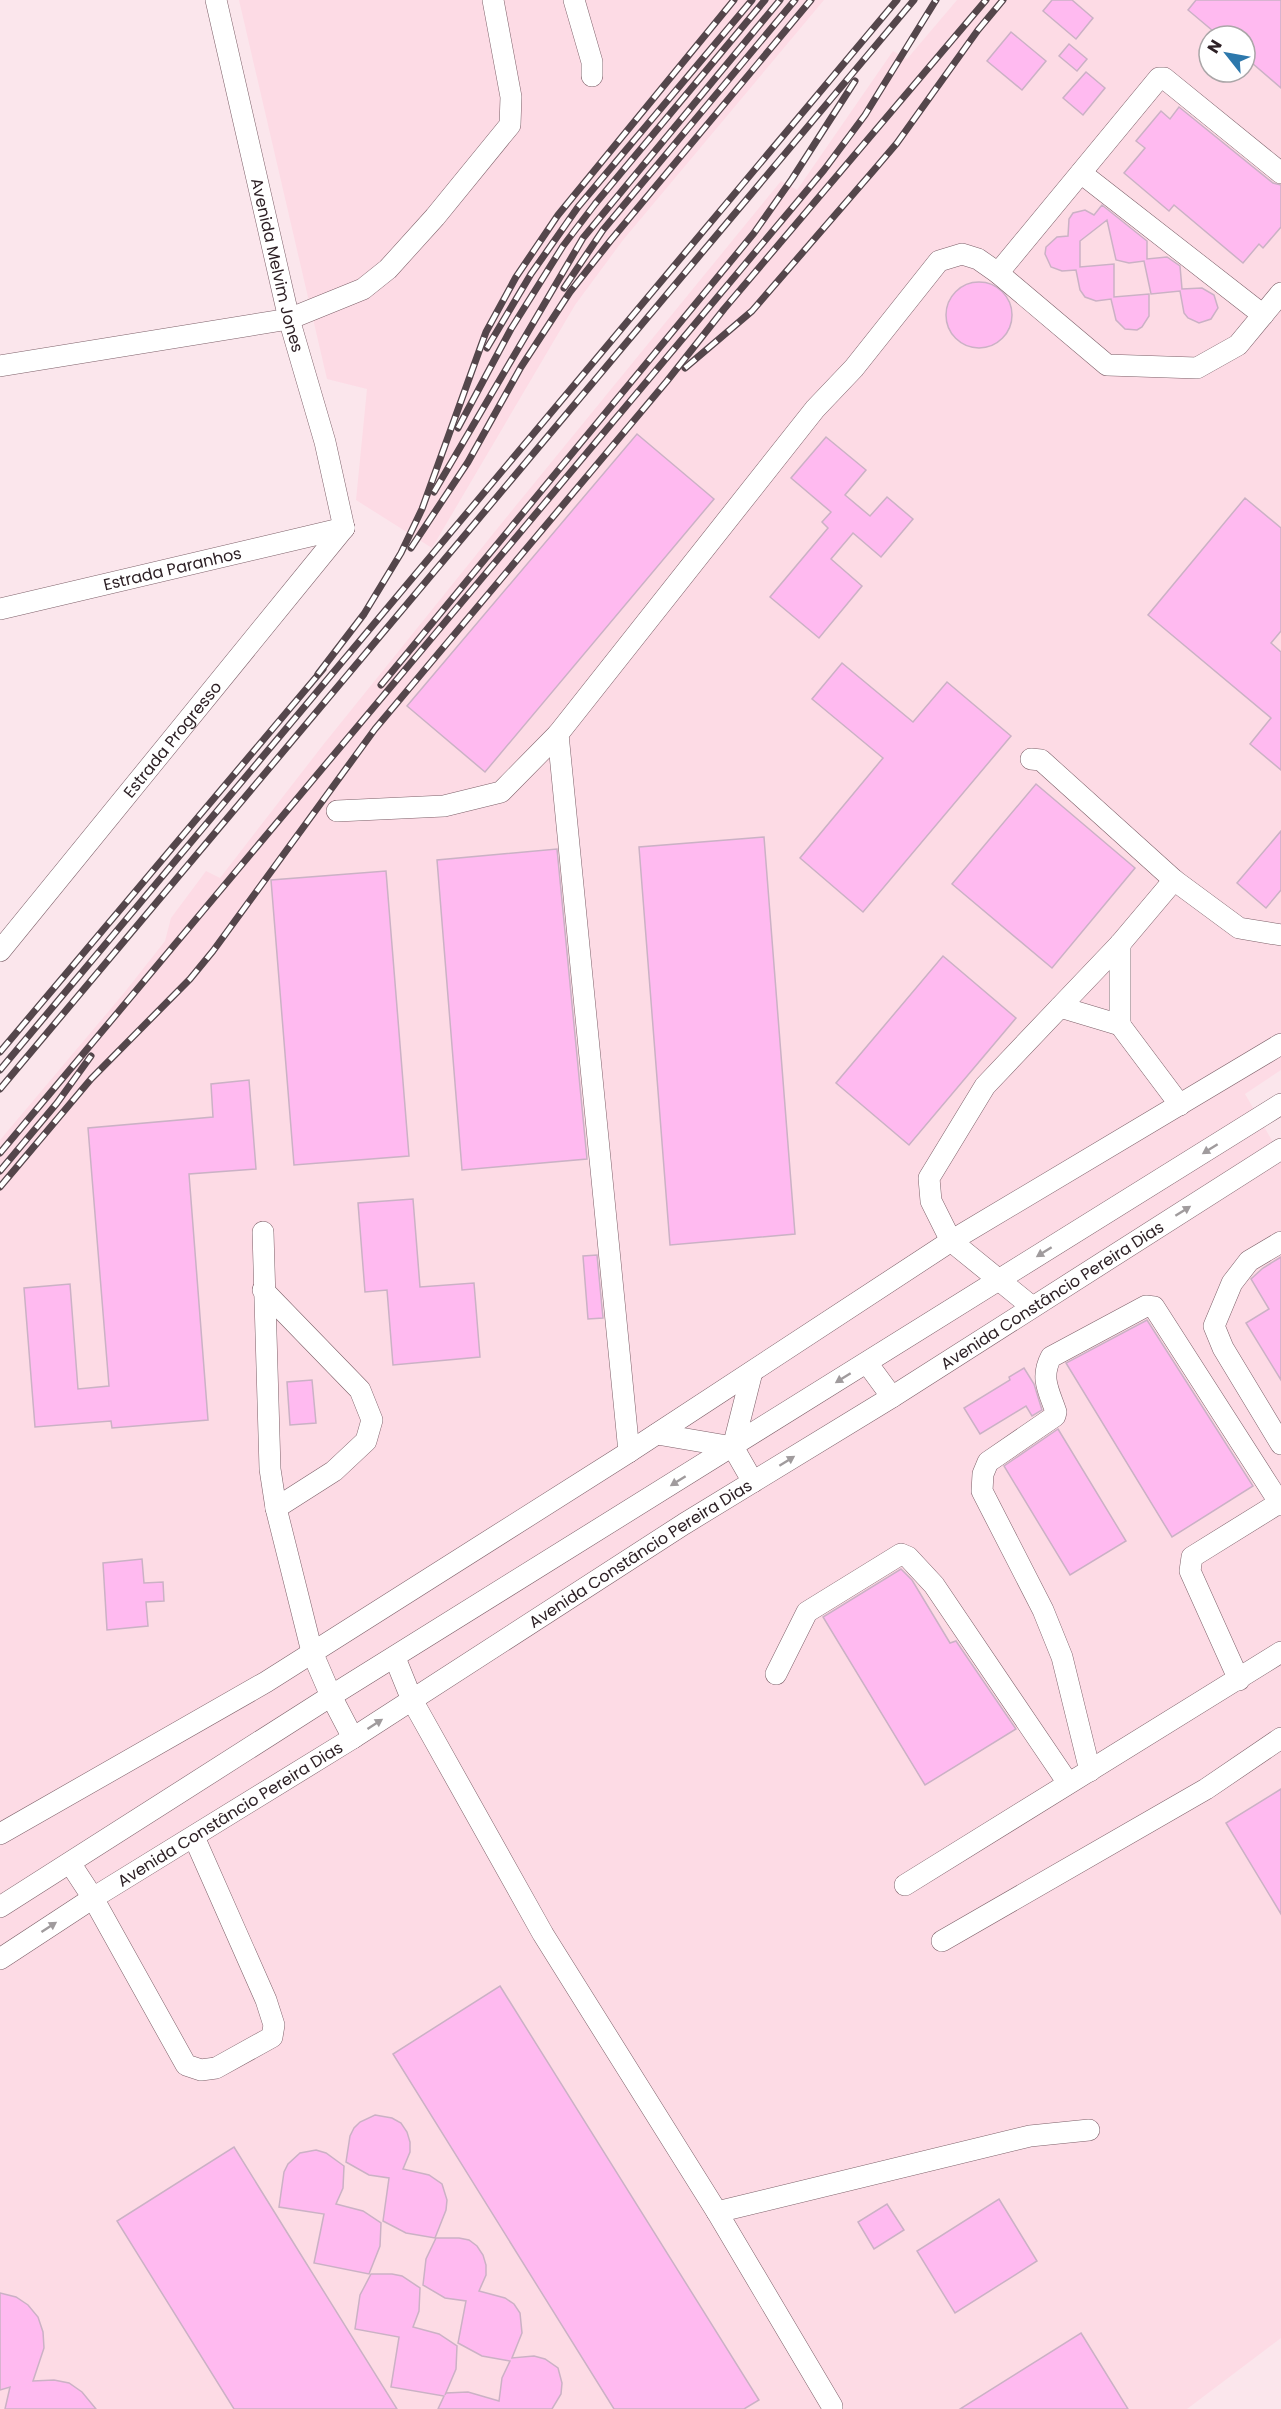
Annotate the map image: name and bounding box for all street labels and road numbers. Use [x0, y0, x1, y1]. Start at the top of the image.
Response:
street label: Avenida Melvim Jones [246, 176, 310, 355]
street label: Estrada Paranhos [101, 541, 244, 596]
street label: Estrada Progresso [118, 676, 227, 802]
street label: Avenida Constâncio Pereira Dias [936, 1215, 1168, 1375]
street label: Avenida Constâncio Pereira Dias [524, 1474, 756, 1633]
street label: Avenida Constâncio Pereira Dias [113, 1736, 347, 1892]

